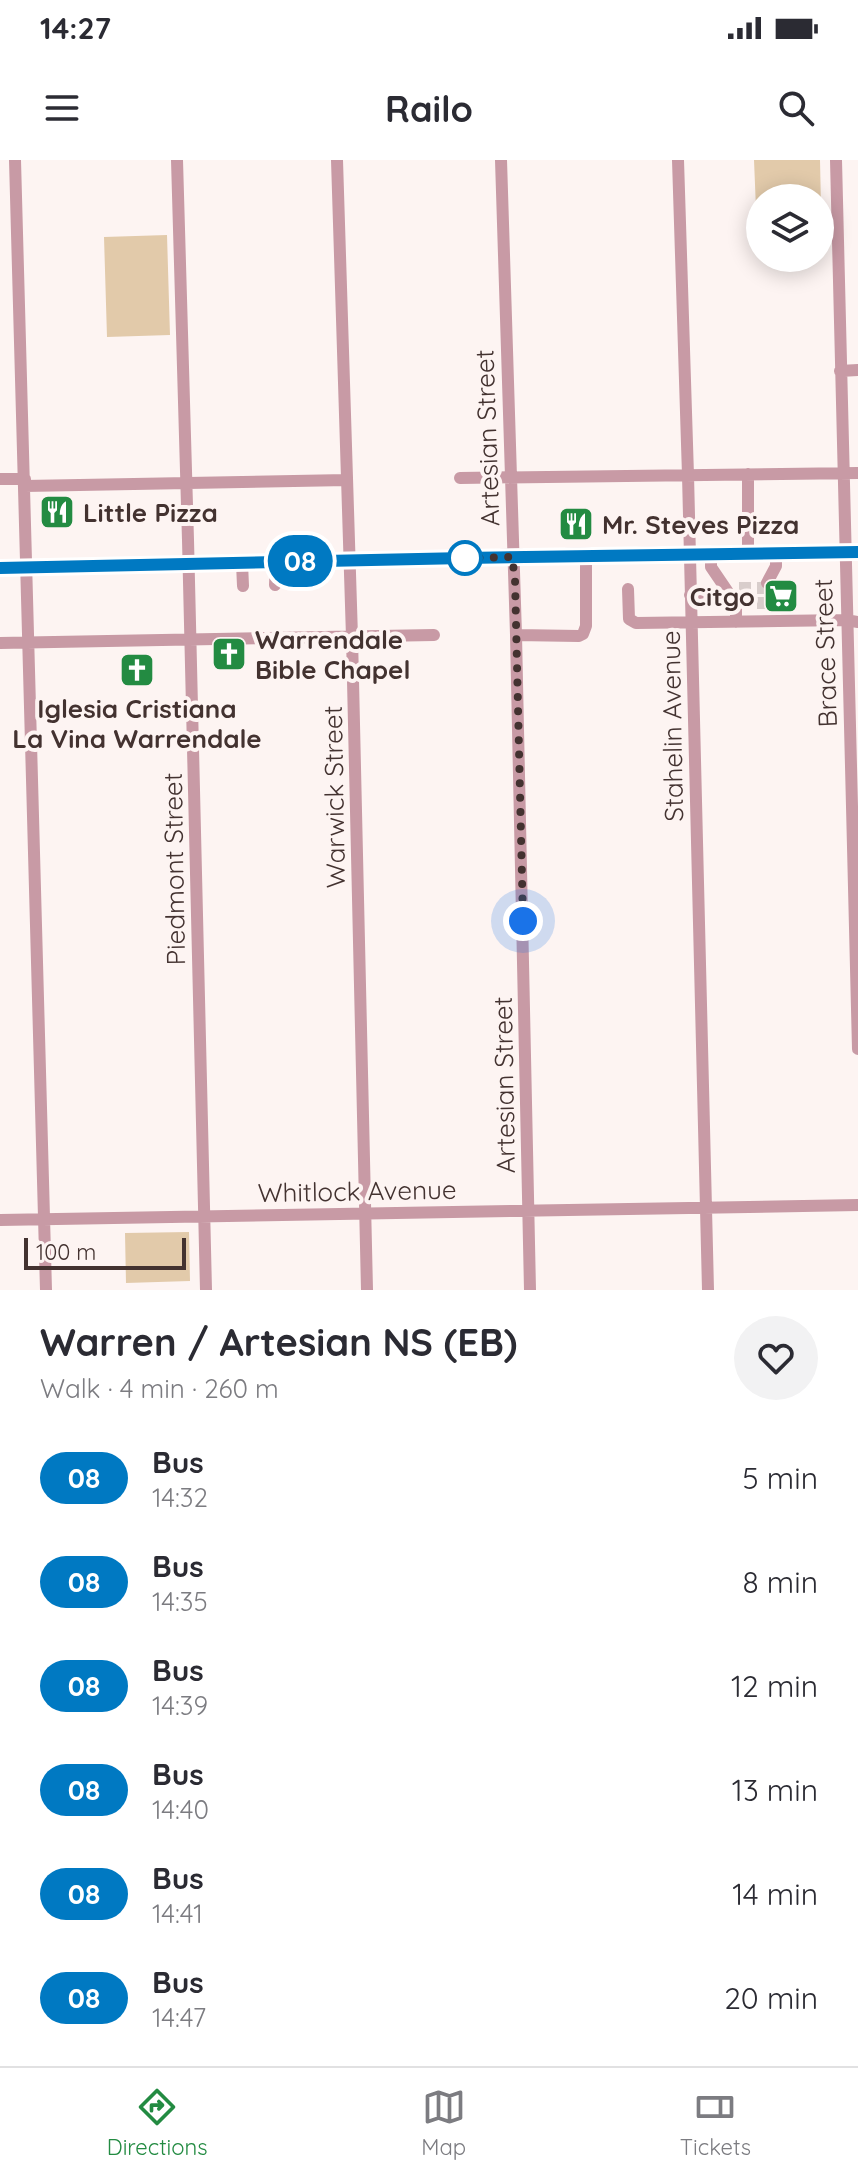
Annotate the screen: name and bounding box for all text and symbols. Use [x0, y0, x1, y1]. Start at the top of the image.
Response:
text: 14:27 [40, 9, 111, 47]
icon: menu [40, 86, 84, 130]
text: Railo [385, 86, 473, 131]
icon: search [774, 86, 818, 130]
map controls [746, 184, 834, 272]
button: layers [746, 184, 834, 272]
street label: Artesian Street [467, 349, 507, 527]
restaurant icon: Little Pizza [38, 493, 76, 531]
place label: Little Pizza [83, 496, 218, 529]
restaurant icon: Mr. Steves Pizza [557, 505, 595, 543]
place label: Mr. Steves Pizza [602, 508, 799, 541]
line badge: 08 [264, 535, 336, 587]
unlabelled marker [448, 541, 482, 575]
text: 08 [284, 543, 316, 578]
supermarket icon: Citgo [762, 577, 800, 615]
street label: Brace Street [806, 578, 844, 728]
place label: Citgo [690, 580, 755, 613]
place label: Warrendale Bible Chapel [255, 623, 410, 686]
street label: Stahelin Avenue [654, 630, 690, 822]
church icon: Warrendale Bible Chapel [210, 635, 248, 673]
church icon: Iglesia Cristiana La Vina Warrendale [118, 651, 156, 689]
place label: Iglesia Cristiana La Vina Warrendale [12, 692, 262, 755]
street label: Warwick Street [316, 705, 352, 889]
street label: Piedmont Street [156, 772, 192, 966]
your location [503, 901, 543, 941]
street label: Artesian Street [486, 996, 522, 1174]
street label: Whitlock Avenue [257, 1173, 457, 1209]
scale bar [24, 1234, 186, 1270]
text: 100 m [36, 1238, 96, 1266]
button: heart [734, 1316, 818, 1400]
text: Warren / Artesian NS (EB) [40, 1318, 517, 1366]
text: Walk · 4 min · 260 m [40, 1372, 279, 1405]
text: Bus [152, 1443, 204, 1481]
text: 5 min [742, 1459, 818, 1497]
text: 08 [68, 1460, 100, 1495]
text: 14:32 [152, 1481, 208, 1514]
text: Bus [152, 1547, 204, 1585]
text: 8 min [742, 1563, 818, 1601]
text: 08 [68, 1564, 100, 1599]
text: 14:35 [152, 1585, 208, 1618]
text: Bus [152, 1651, 204, 1689]
text: 12 min [731, 1667, 818, 1705]
text: 08 [68, 1668, 100, 1703]
text: 14:39 [152, 1689, 208, 1722]
text: Bus [152, 1755, 204, 1793]
text: 13 min [732, 1771, 818, 1809]
text: 08 [68, 1772, 100, 1807]
text: 14:40 [152, 1793, 209, 1826]
text: Bus [152, 1859, 204, 1897]
text: 14 min [732, 1875, 818, 1913]
text: 08 [68, 1876, 100, 1911]
text: 14:41 [152, 1897, 203, 1930]
text: Bus [152, 1963, 204, 2001]
text: 20 min [724, 1979, 818, 2017]
text: 08 [68, 1980, 100, 2015]
text: 14:47 [152, 2001, 206, 2034]
tab: Directions [107, 2085, 208, 2161]
tab: Map [421, 2085, 466, 2161]
tab: Tickets [680, 2085, 751, 2161]

